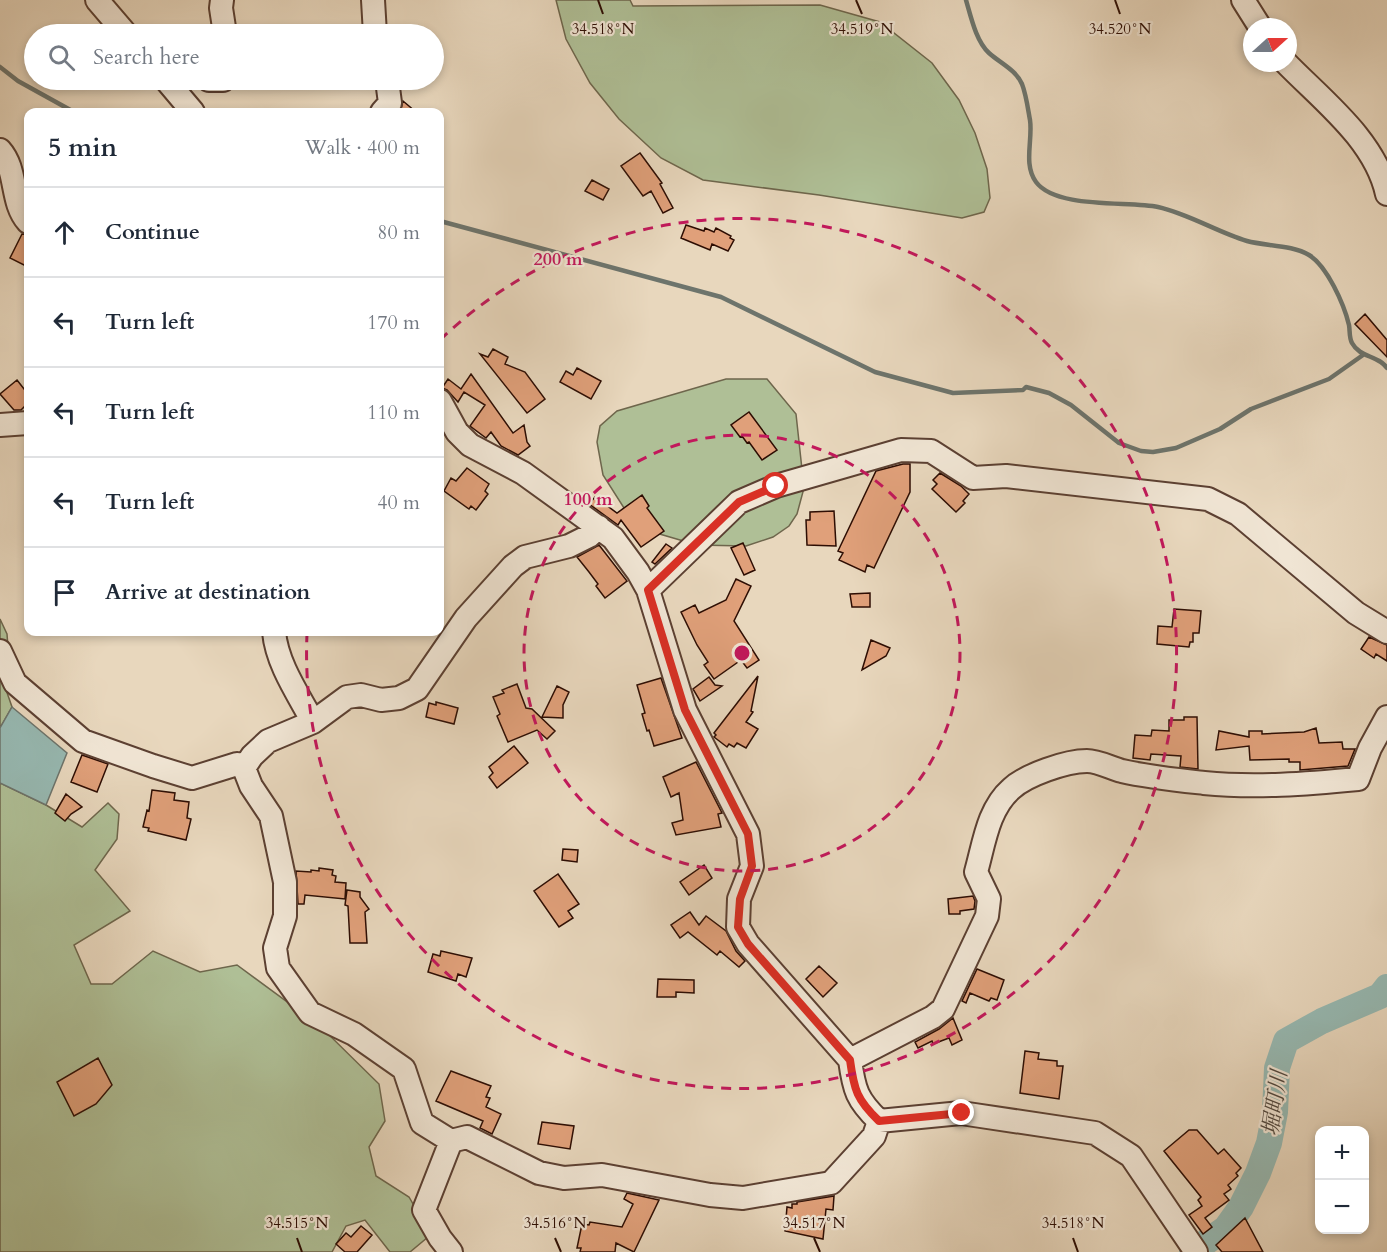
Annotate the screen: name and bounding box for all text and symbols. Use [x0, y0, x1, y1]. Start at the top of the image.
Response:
north arrow [1243, 18, 1297, 72]
text: 34.518°N [572, 19, 635, 39]
text: 34.519°N [831, 19, 894, 39]
text: 34.520°N [1089, 19, 1152, 39]
search box [24, 24, 444, 90]
icon: search [45, 41, 78, 74]
text: Search here [93, 42, 200, 72]
text: 5 min [48, 130, 117, 165]
text: Walk · 400 m [305, 134, 420, 161]
icon: ahead [48, 216, 81, 249]
text: Continue [105, 217, 200, 247]
text: 80 m [377, 219, 420, 246]
text: 200 m [533, 247, 583, 272]
icon: left [48, 306, 81, 339]
text: Turn left [105, 307, 194, 337]
text: 170 m [367, 309, 420, 336]
icon: left [48, 396, 81, 429]
text: Turn left [105, 397, 194, 427]
text: 110 m [367, 399, 420, 426]
route start [762, 472, 788, 498]
icon: left [48, 486, 81, 519]
text: Turn left [105, 487, 194, 517]
text: 100 m [563, 487, 613, 512]
text: 40 m [377, 489, 420, 516]
icon: arrive [48, 576, 81, 609]
text: Arrive at destination [105, 577, 310, 607]
centre of rings [732, 643, 752, 663]
water label: 堀町川 [1256, 1066, 1295, 1138]
route end [948, 1099, 974, 1125]
map controls [1315, 1126, 1369, 1234]
button: + [1315, 1126, 1369, 1180]
button: − [1315, 1180, 1369, 1234]
text: 34.515°N [266, 1213, 329, 1233]
text: 34.516°N [524, 1213, 587, 1233]
text: 34.517°N [783, 1213, 846, 1233]
text: 34.518°N [1042, 1213, 1105, 1233]

